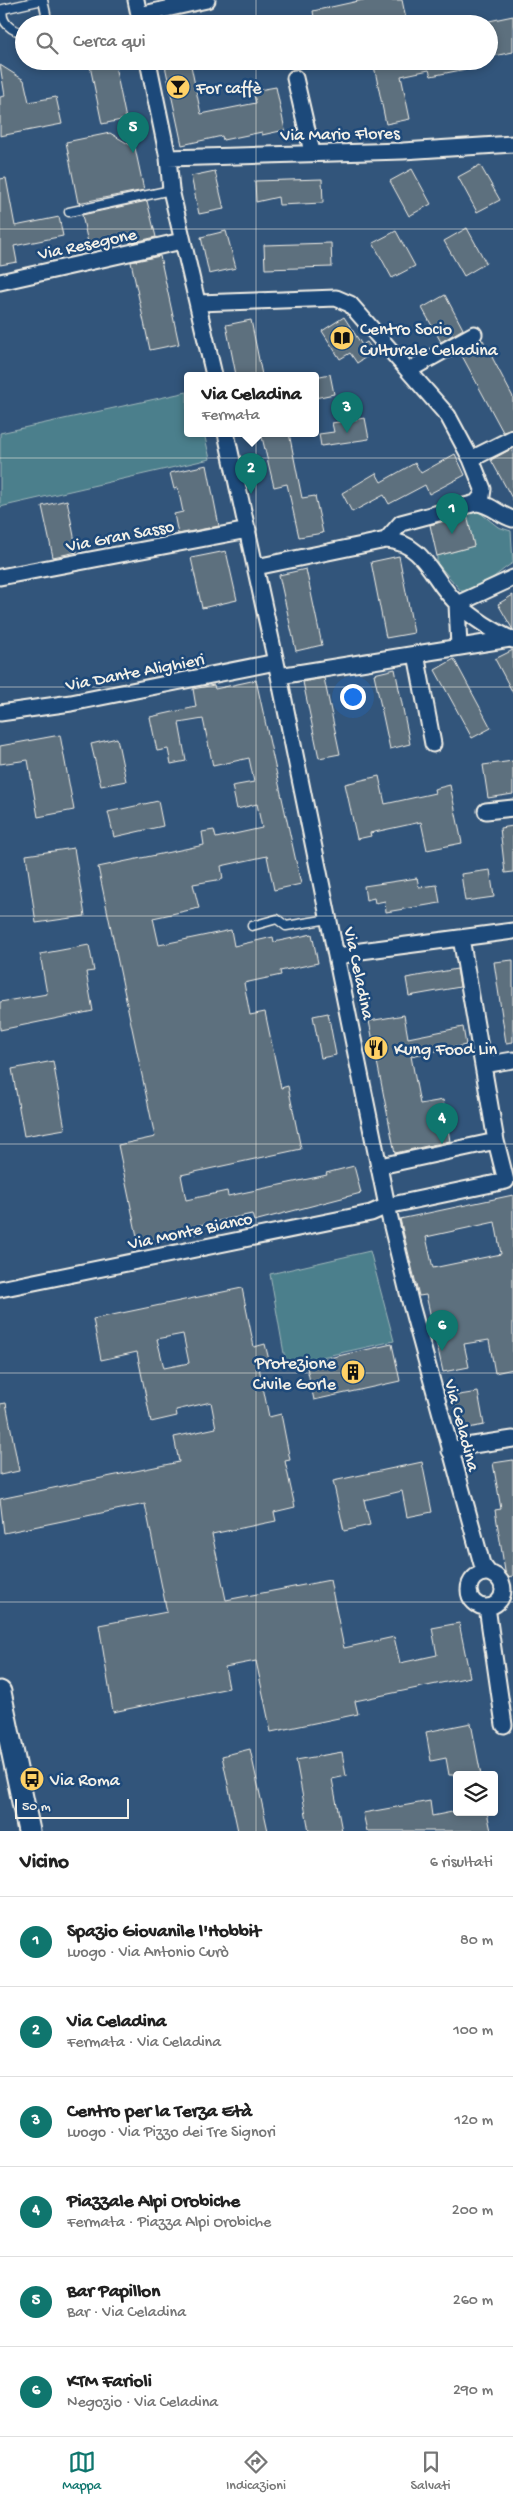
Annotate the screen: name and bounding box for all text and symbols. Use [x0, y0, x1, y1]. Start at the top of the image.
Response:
search box [15, 15, 498, 70]
icon: search [33, 29, 61, 57]
text: Cerca qui [73, 31, 146, 54]
bar icon: For caffè [165, 74, 191, 100]
place label: For caffè [195, 79, 262, 100]
pin: 5 [117, 112, 149, 153]
street label: Via Mario Flores [279, 124, 401, 147]
street label: Via Resegone [35, 225, 139, 266]
place label: Centro Socio Culturale Celadina [360, 320, 499, 362]
library icon: Centro Socio Culturale Celadina [329, 325, 355, 351]
popup [184, 372, 319, 437]
text: Via Celadina [202, 384, 301, 407]
pin: 3 [331, 392, 363, 433]
text: Fermata [202, 407, 260, 426]
pin: 2 [235, 453, 267, 494]
pin: 1 [436, 493, 468, 534]
street label: Via Gran Sasso [64, 517, 176, 558]
street label: Via Dante Alighieri [63, 650, 207, 697]
your location [340, 684, 366, 710]
street label: Via Celadina [337, 924, 378, 1023]
restaurant icon: Kung Food Lin [363, 1035, 389, 1061]
place label: Kung Food Lin [394, 1040, 498, 1061]
pin: 4 [426, 1103, 458, 1144]
street label: Via Monte Bianco [125, 1209, 255, 1256]
pin: 6 [426, 1310, 458, 1351]
place label: Protezione Civile Gorle [253, 1354, 337, 1396]
building icon: Protezione Civile Gorle [340, 1359, 366, 1385]
street label: Via Celadina [438, 1376, 483, 1475]
bus stop icon: Via Roma [19, 1766, 45, 1792]
place label: Via Roma [49, 1771, 121, 1792]
map controls [453, 1771, 498, 1816]
button: layers [453, 1771, 498, 1816]
scale bar [15, 1796, 129, 1819]
text: 50 m [22, 1799, 51, 1816]
text: Vicino [20, 1851, 69, 1876]
text: 6 risultati [430, 1854, 493, 1873]
text: Spazio Giovanile l'Hobbit [67, 1921, 261, 1944]
text: 1 [33, 1932, 39, 1951]
text: 80 m [460, 1932, 493, 1951]
text: Luogo · Via Antonio Curò [67, 1944, 229, 1963]
text: Via Celadina [67, 2011, 166, 2034]
text: 2 [32, 2022, 40, 2041]
text: 100 m [453, 2022, 493, 2041]
text: Fermata · Via Celadina [67, 2034, 221, 2053]
text: Centro per la Terza Età [67, 2101, 252, 2124]
text: 3 [32, 2112, 40, 2131]
text: 120 m [454, 2112, 493, 2131]
text: Luogo · Via Pizzo dei Tre Signori [67, 2124, 276, 2143]
text: Piazzale Alpi Orobiche [67, 2191, 240, 2214]
text: 4 [32, 2202, 40, 2221]
text: 200 m [452, 2202, 493, 2221]
text: Fermata · Piazza Alpi Orobiche [67, 2214, 271, 2233]
text: Bar Papillon [67, 2281, 160, 2304]
text: 5 [32, 2292, 40, 2311]
text: 260 m [453, 2292, 493, 2311]
text: Bar · Via Celadina [67, 2304, 186, 2323]
text: KTM Farioli [67, 2371, 152, 2394]
text: 6 [32, 2382, 40, 2401]
text: 290 m [453, 2382, 493, 2401]
text: Negozio · Via Celadina [67, 2394, 218, 2413]
tab: Mappa [62, 2448, 101, 2495]
tab: Indicazioni [226, 2448, 286, 2495]
tab: Salvati [411, 2448, 451, 2495]

